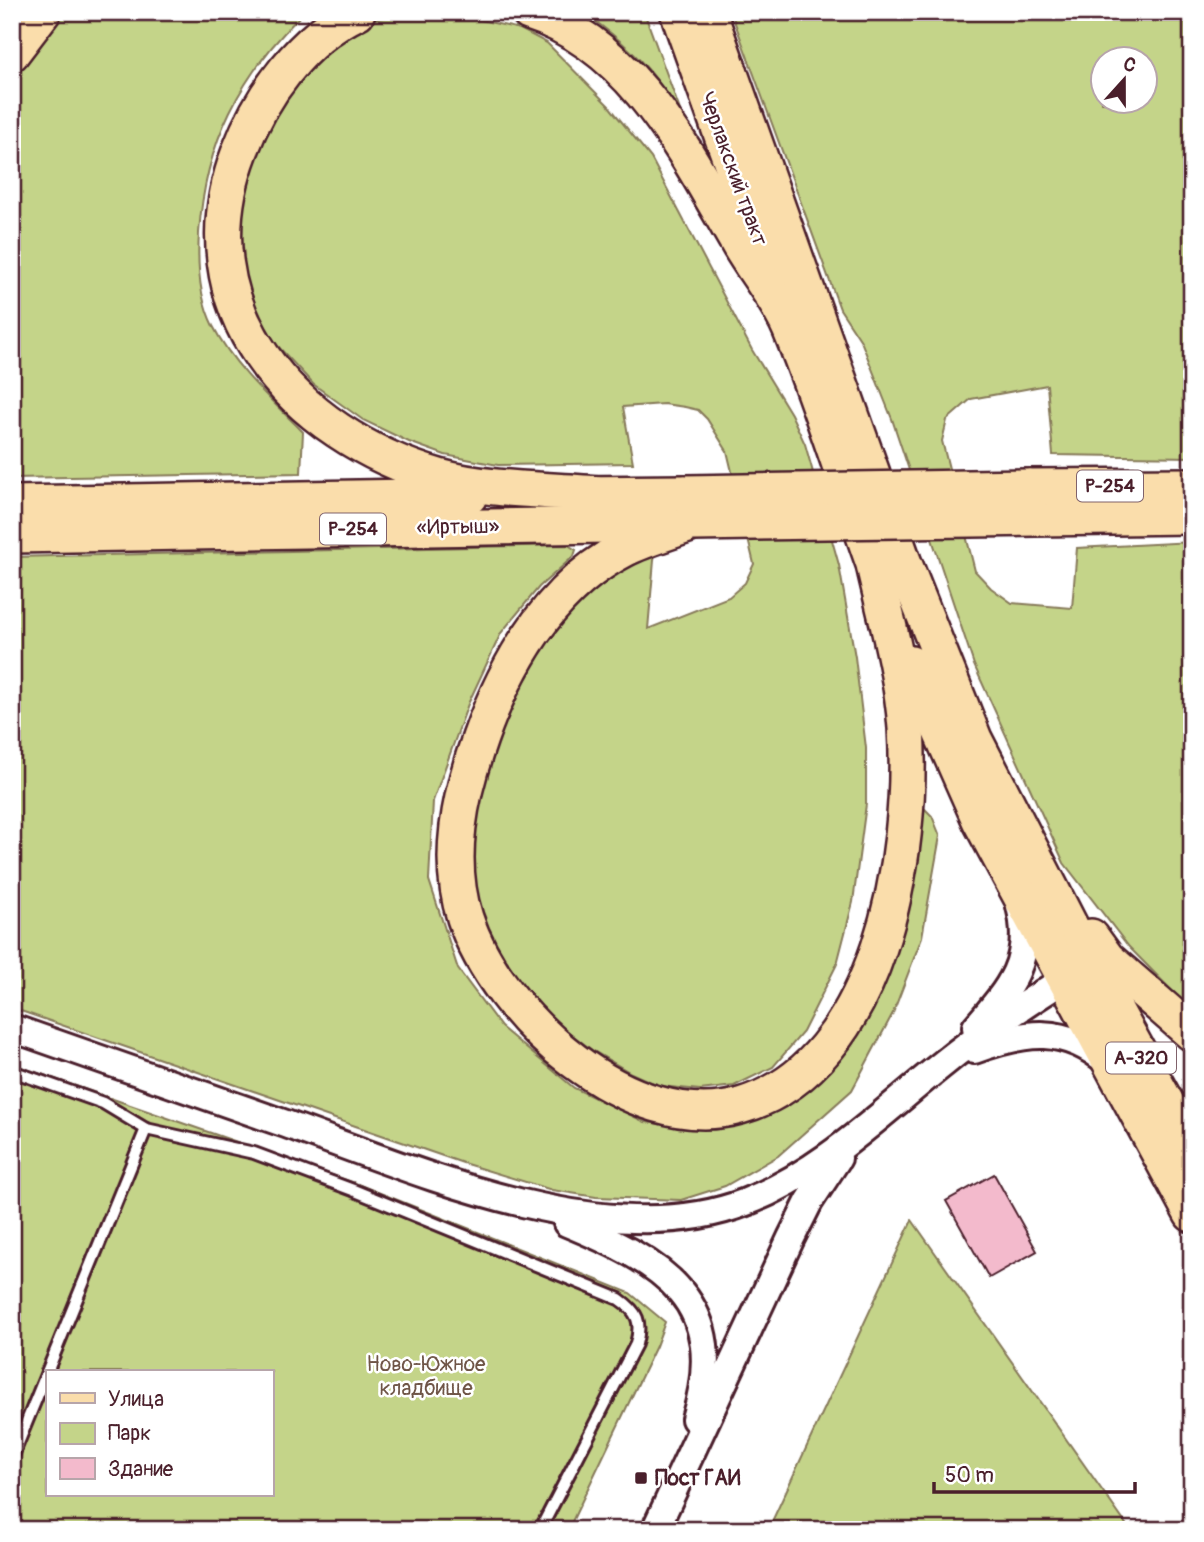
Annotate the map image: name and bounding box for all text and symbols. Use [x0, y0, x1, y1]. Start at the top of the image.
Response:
north arrow [1088, 46, 1158, 116]
text: С [1120, 52, 1140, 78]
street label: Черлакский тракт [693, 88, 773, 250]
road number: Р-254 [1077, 471, 1143, 502]
street label: «Иртыш» [417, 513, 500, 541]
road number: Р-254 [320, 514, 386, 544]
road number: А-320 [1106, 1042, 1176, 1074]
park label: Ново-Южное кладбище [367, 1351, 486, 1402]
legend [46, 1370, 273, 1496]
text: Улица [108, 1386, 164, 1413]
text: Парк [108, 1420, 151, 1447]
scale bar [934, 1451, 1136, 1495]
text: Здание [108, 1456, 174, 1483]
text: 50 m [945, 1462, 994, 1489]
place label: Пост ГАИ [655, 1465, 741, 1492]
marker: Пост ГАИ [633, 1470, 649, 1486]

